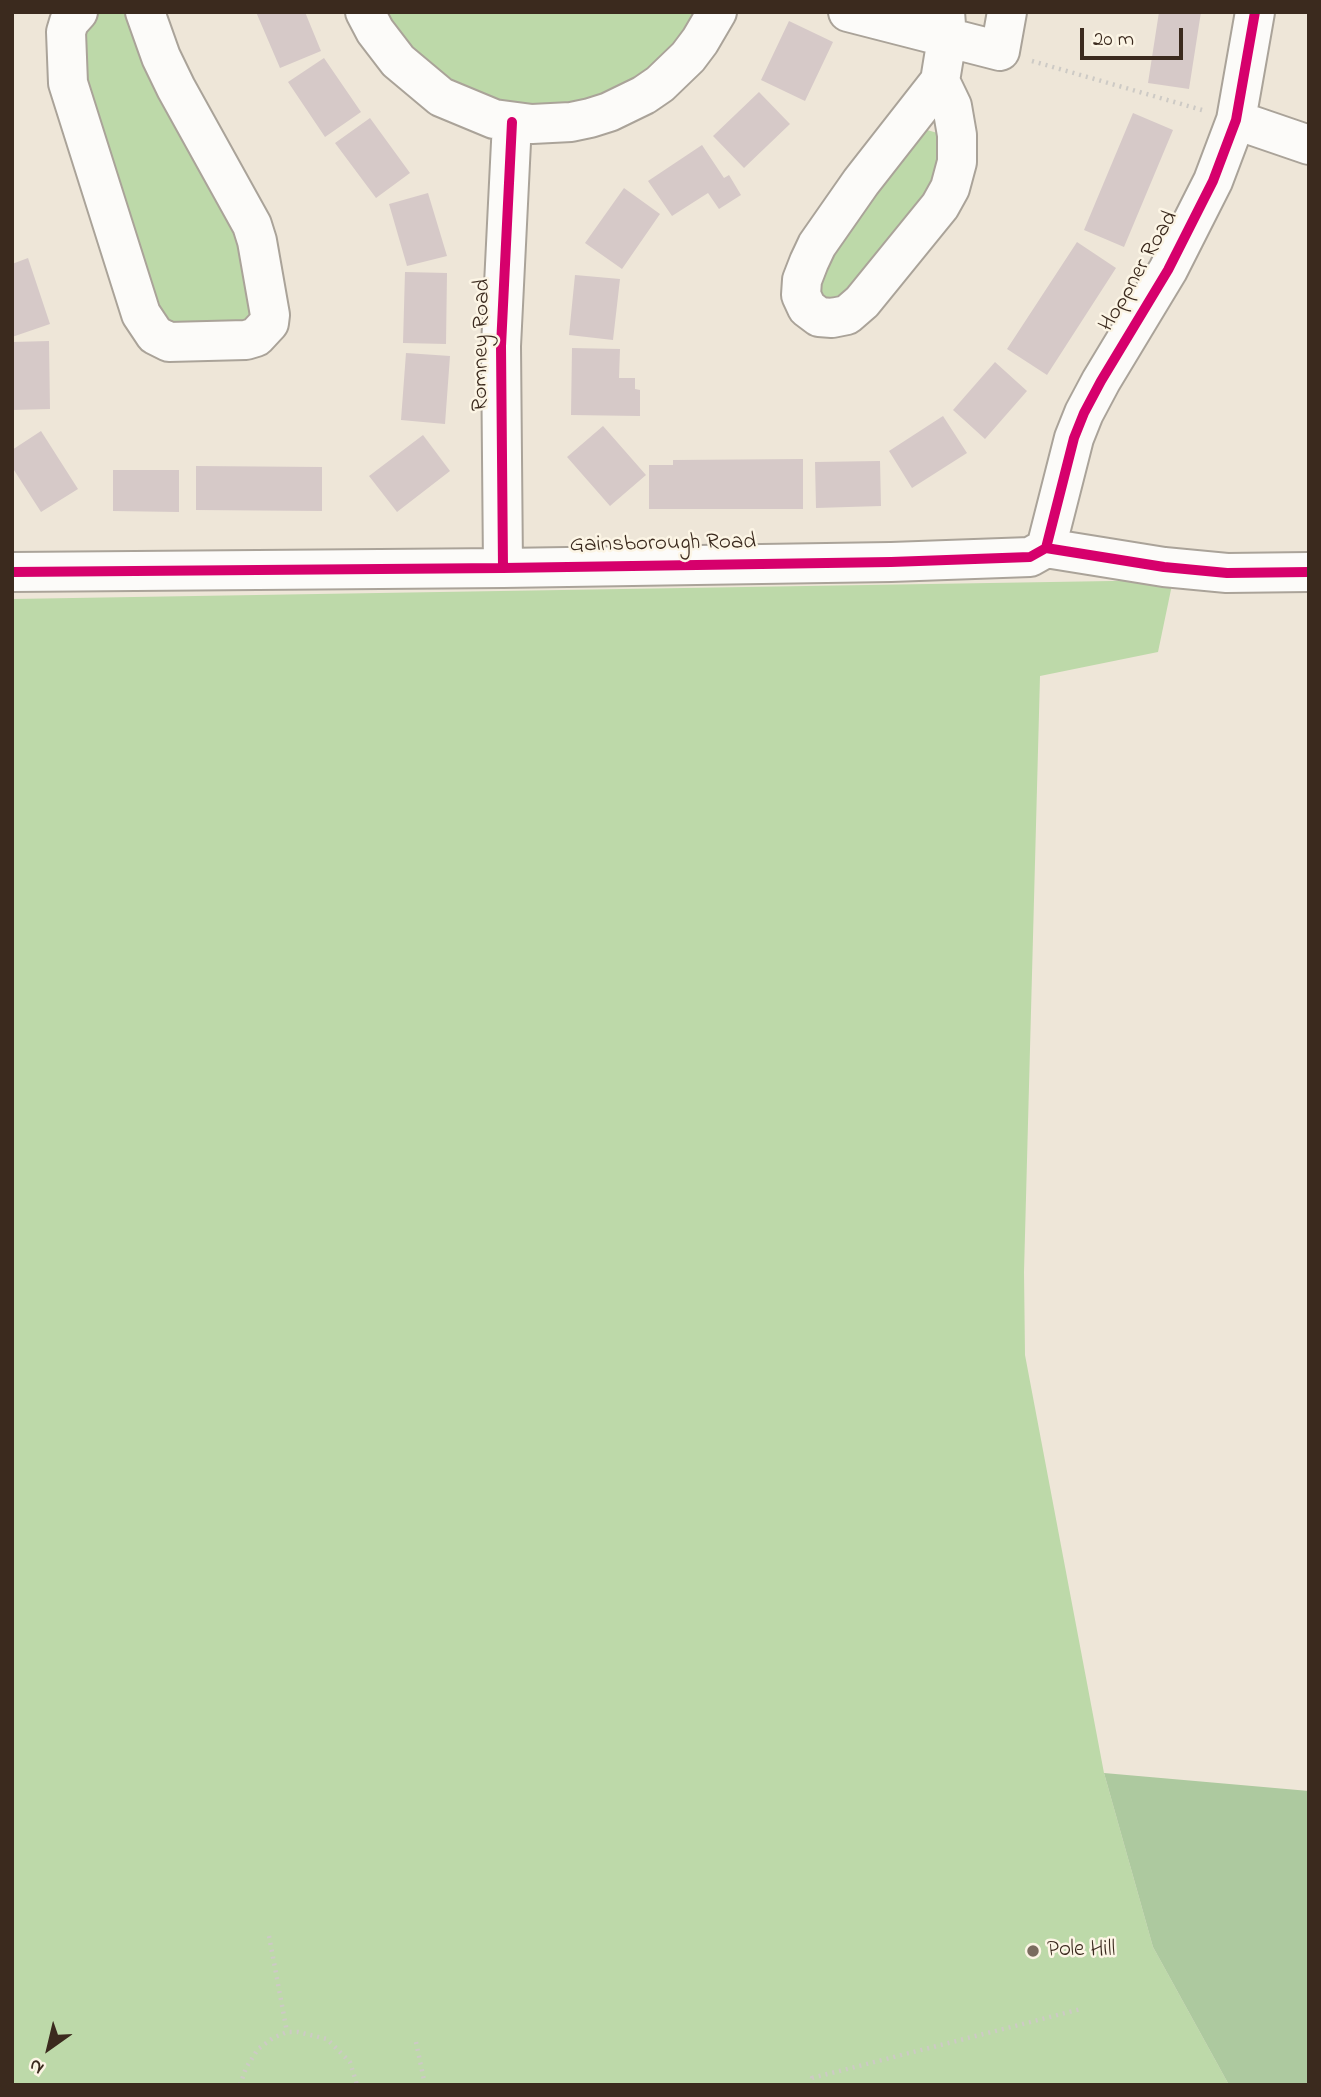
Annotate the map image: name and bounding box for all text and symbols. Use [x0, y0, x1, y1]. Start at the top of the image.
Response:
scale bar [1083, 14, 1186, 58]
text: 20 m [1093, 25, 1134, 55]
street label: Hoppner Road [1094, 207, 1186, 337]
street label: Romney Road [468, 278, 498, 412]
street label: Gainsborough Road [570, 530, 756, 560]
place label: Pole Hill [1047, 1937, 1115, 1965]
marker: Pole Hill [1025, 1943, 1041, 1959]
north arrow [14, 2013, 84, 2083]
text: N [24, 2051, 50, 2081]

